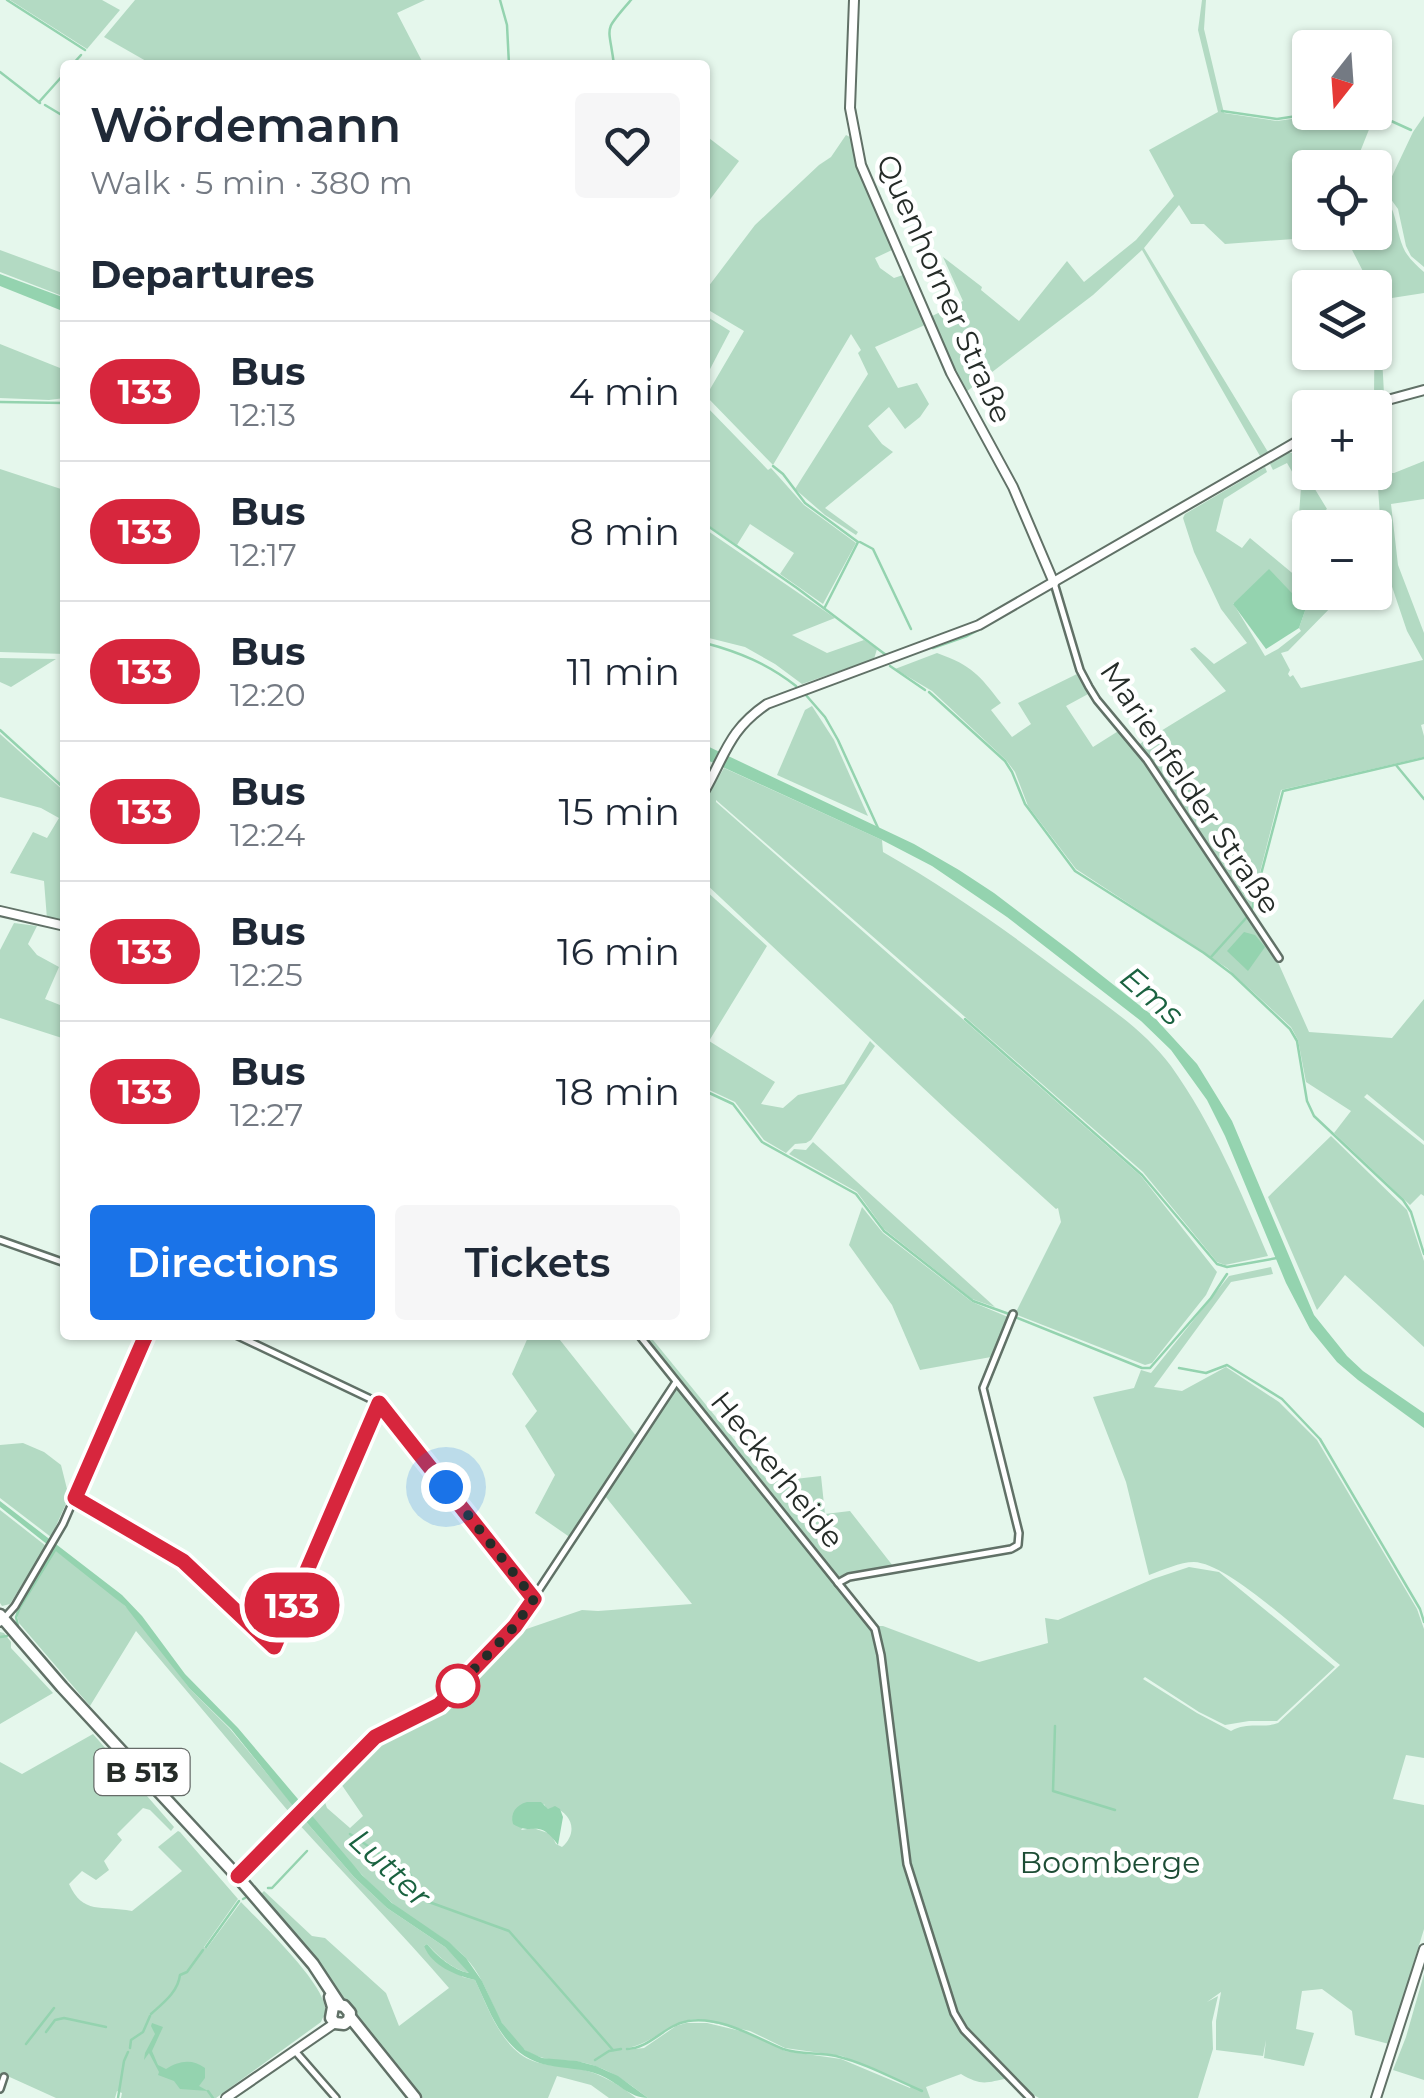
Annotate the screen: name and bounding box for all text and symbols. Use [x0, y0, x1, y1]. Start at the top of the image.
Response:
north arrow [1292, 30, 1392, 130]
map controls [1292, 30, 1392, 610]
button: heart [575, 93, 680, 198]
text: Wördemann [90, 96, 401, 154]
street label: Quenhorner Straße [869, 149, 1020, 429]
button: locate [1292, 150, 1392, 250]
text: Walk · 5 min · 380 m [90, 163, 413, 202]
text: Departures [90, 251, 314, 298]
button: layers [1292, 270, 1392, 370]
text: Bus [230, 348, 305, 395]
text: 4 min [569, 368, 680, 415]
text: 133 [118, 370, 173, 413]
button: + [1292, 390, 1392, 490]
text: 12:13 [230, 395, 296, 434]
text: Bus [230, 488, 305, 535]
text: 8 min [570, 508, 680, 555]
text: 133 [118, 510, 173, 553]
button: − [1292, 510, 1392, 610]
text: 12:17 [230, 535, 297, 574]
text: Bus [230, 628, 305, 675]
text: 11 min [566, 648, 680, 695]
text: 133 [118, 650, 173, 693]
street label: Marienfelder Straße [1092, 655, 1289, 921]
text: 12:20 [230, 675, 306, 714]
text: Bus [230, 768, 305, 815]
text: 15 min [559, 788, 680, 835]
text: 133 [118, 790, 173, 833]
text: 12:24 [230, 815, 305, 854]
text: Bus [230, 908, 305, 955]
text: 16 min [557, 928, 680, 975]
text: 133 [118, 930, 173, 973]
text: 12:25 [230, 955, 303, 994]
water label: Ems [1113, 958, 1192, 1034]
text: Bus [230, 1048, 305, 1095]
text: 18 min [556, 1068, 680, 1115]
text: 133 [118, 1070, 173, 1113]
text: 12:27 [230, 1095, 303, 1134]
button: Directions [90, 1205, 375, 1320]
button: Tickets [395, 1205, 680, 1320]
street label: Heckerheide [703, 1384, 852, 1556]
your location [421, 1462, 471, 1512]
line badge: 133 [234, 1572, 350, 1638]
text: 133 [265, 1584, 320, 1627]
unlabelled marker [437, 1665, 479, 1707]
road number: B 513 [94, 1749, 190, 1795]
water label: Lutter [341, 1820, 440, 1916]
park label: Boomberge [1020, 1844, 1200, 1881]

